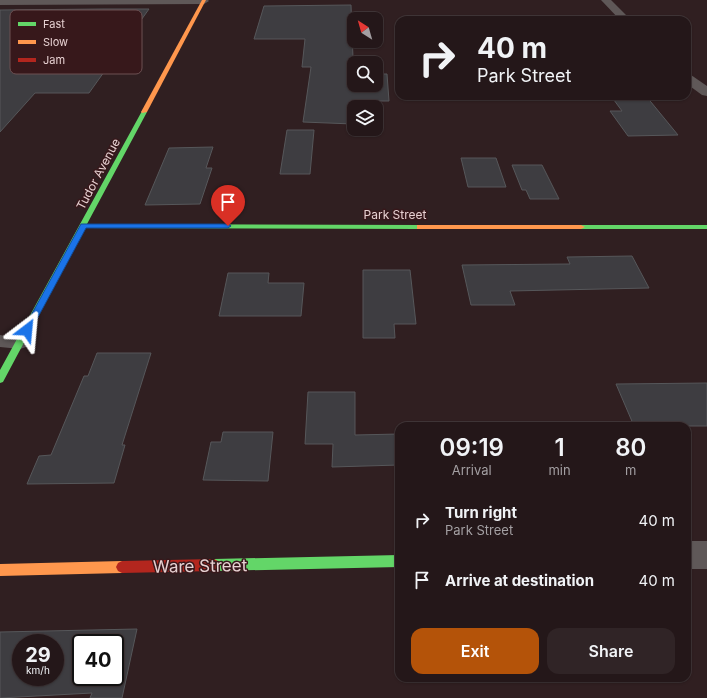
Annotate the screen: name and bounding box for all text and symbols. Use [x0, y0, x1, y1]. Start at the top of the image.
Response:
legend [10, 10, 142, 74]
north arrow [347, 12, 383, 48]
map controls [347, 12, 383, 136]
text: Fast [43, 17, 65, 31]
text: 40 m [477, 31, 547, 65]
icon: right [411, 32, 463, 84]
text: Slow [43, 35, 68, 49]
text: Jam [43, 53, 65, 67]
button: search [347, 56, 383, 92]
text: Park Street [477, 65, 571, 86]
button: layers [347, 100, 383, 136]
street label: Tudor Avenue [73, 136, 123, 212]
pin [211, 185, 245, 226]
icon: arrive [217, 191, 239, 213]
street label: Park Street [364, 207, 427, 222]
position arrow [6, 309, 48, 351]
text: 09:19 [440, 433, 504, 462]
text: 1 [554, 433, 565, 462]
text: 80 [615, 433, 646, 462]
text: Arrival [452, 462, 492, 478]
text: min [548, 462, 571, 478]
text: m [625, 462, 637, 478]
text: Turn right [445, 503, 517, 522]
icon: right [411, 509, 433, 531]
text: 40 m [638, 511, 675, 530]
text: Park Street [445, 522, 513, 538]
street label: Ware Street [153, 555, 248, 577]
icon: arrive [411, 569, 433, 591]
text: Arrive at destination [445, 571, 594, 590]
text: 40 m [638, 571, 675, 590]
button: Exit [411, 628, 539, 674]
button: Share [547, 628, 675, 674]
speed limit sign: 40 [72, 634, 124, 686]
text: 29 [25, 643, 51, 667]
text: km/h [26, 664, 50, 676]

